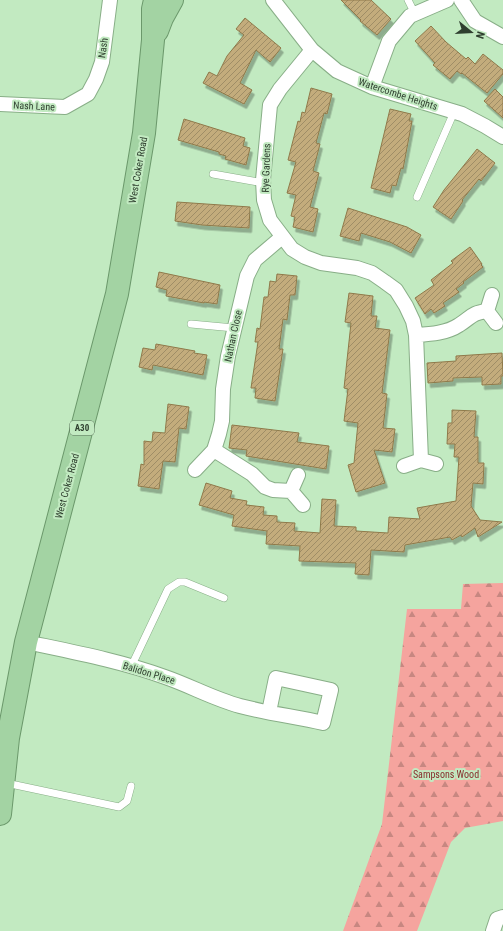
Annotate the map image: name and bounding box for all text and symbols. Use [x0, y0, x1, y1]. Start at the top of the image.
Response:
north arrow [451, 12, 491, 52]
text: N [473, 30, 487, 40]
street label: Nash [96, 37, 110, 59]
street label: Watercombe Heights [357, 76, 439, 112]
street label: Nash Lane [13, 99, 55, 113]
street label: West Coker Road [127, 136, 149, 204]
street label: Rye Gardens [260, 143, 272, 193]
street label: Nathan Close [222, 309, 244, 363]
road number: A30 [70, 421, 94, 435]
street label: West Coker Road [53, 452, 81, 520]
street label: Balidon Place [122, 660, 177, 686]
park label: Sampsons Wood [413, 769, 479, 780]

